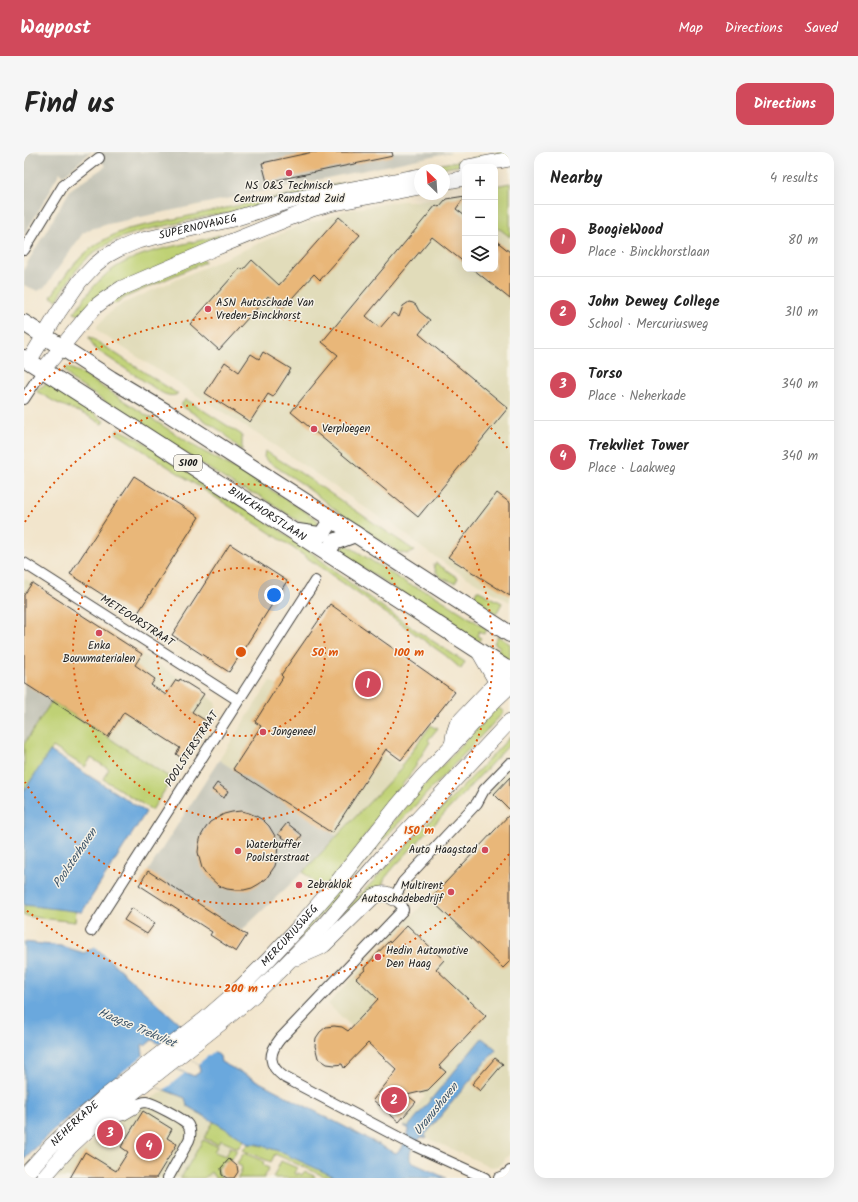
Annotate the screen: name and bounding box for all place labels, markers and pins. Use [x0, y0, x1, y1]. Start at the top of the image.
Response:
marker: NS O&S Technisch Centrum Randstad Zuid [284, 168, 294, 178]
place label: NS O&S Technisch Centrum Randstad Zuid [234, 177, 345, 208]
place label: ASN Autoschade Van Vreden-Binckhorst [216, 294, 314, 325]
marker: ASN Autoschade Van Vreden-Binckhorst [203, 304, 213, 314]
place label: Verploegen [322, 420, 371, 438]
marker: Verploegen [309, 424, 319, 434]
marker: Enka Bouwmaterialen [94, 628, 104, 638]
place label: Enka Bouwmaterialen [63, 637, 136, 668]
centre of rings [234, 645, 248, 659]
pin: 1 [355, 669, 381, 699]
place label: Jongeneel [271, 723, 316, 741]
marker: Jongeneel [258, 727, 268, 737]
place label: Waterbuffer Poolsterstraat [246, 836, 310, 867]
place label: Auto Haagstad [409, 841, 478, 859]
marker: Auto Haagstad [480, 845, 490, 855]
marker: Waterbuffer Poolsterstraat [233, 846, 243, 856]
place label: Zebraklok [307, 876, 352, 894]
place label: Multirent Autoschadebedrijf [361, 877, 445, 908]
marker: Zebraklok [294, 880, 304, 890]
marker: Multirent Autoschadebedrijf [446, 887, 456, 897]
place label: Hedin Automotive Den Haag [386, 942, 468, 973]
marker: Hedin Automotive Den Haag [373, 952, 383, 962]
pin: 2 [381, 1085, 407, 1115]
pin: 3 [97, 1118, 123, 1148]
pin: 4 [136, 1131, 162, 1161]

